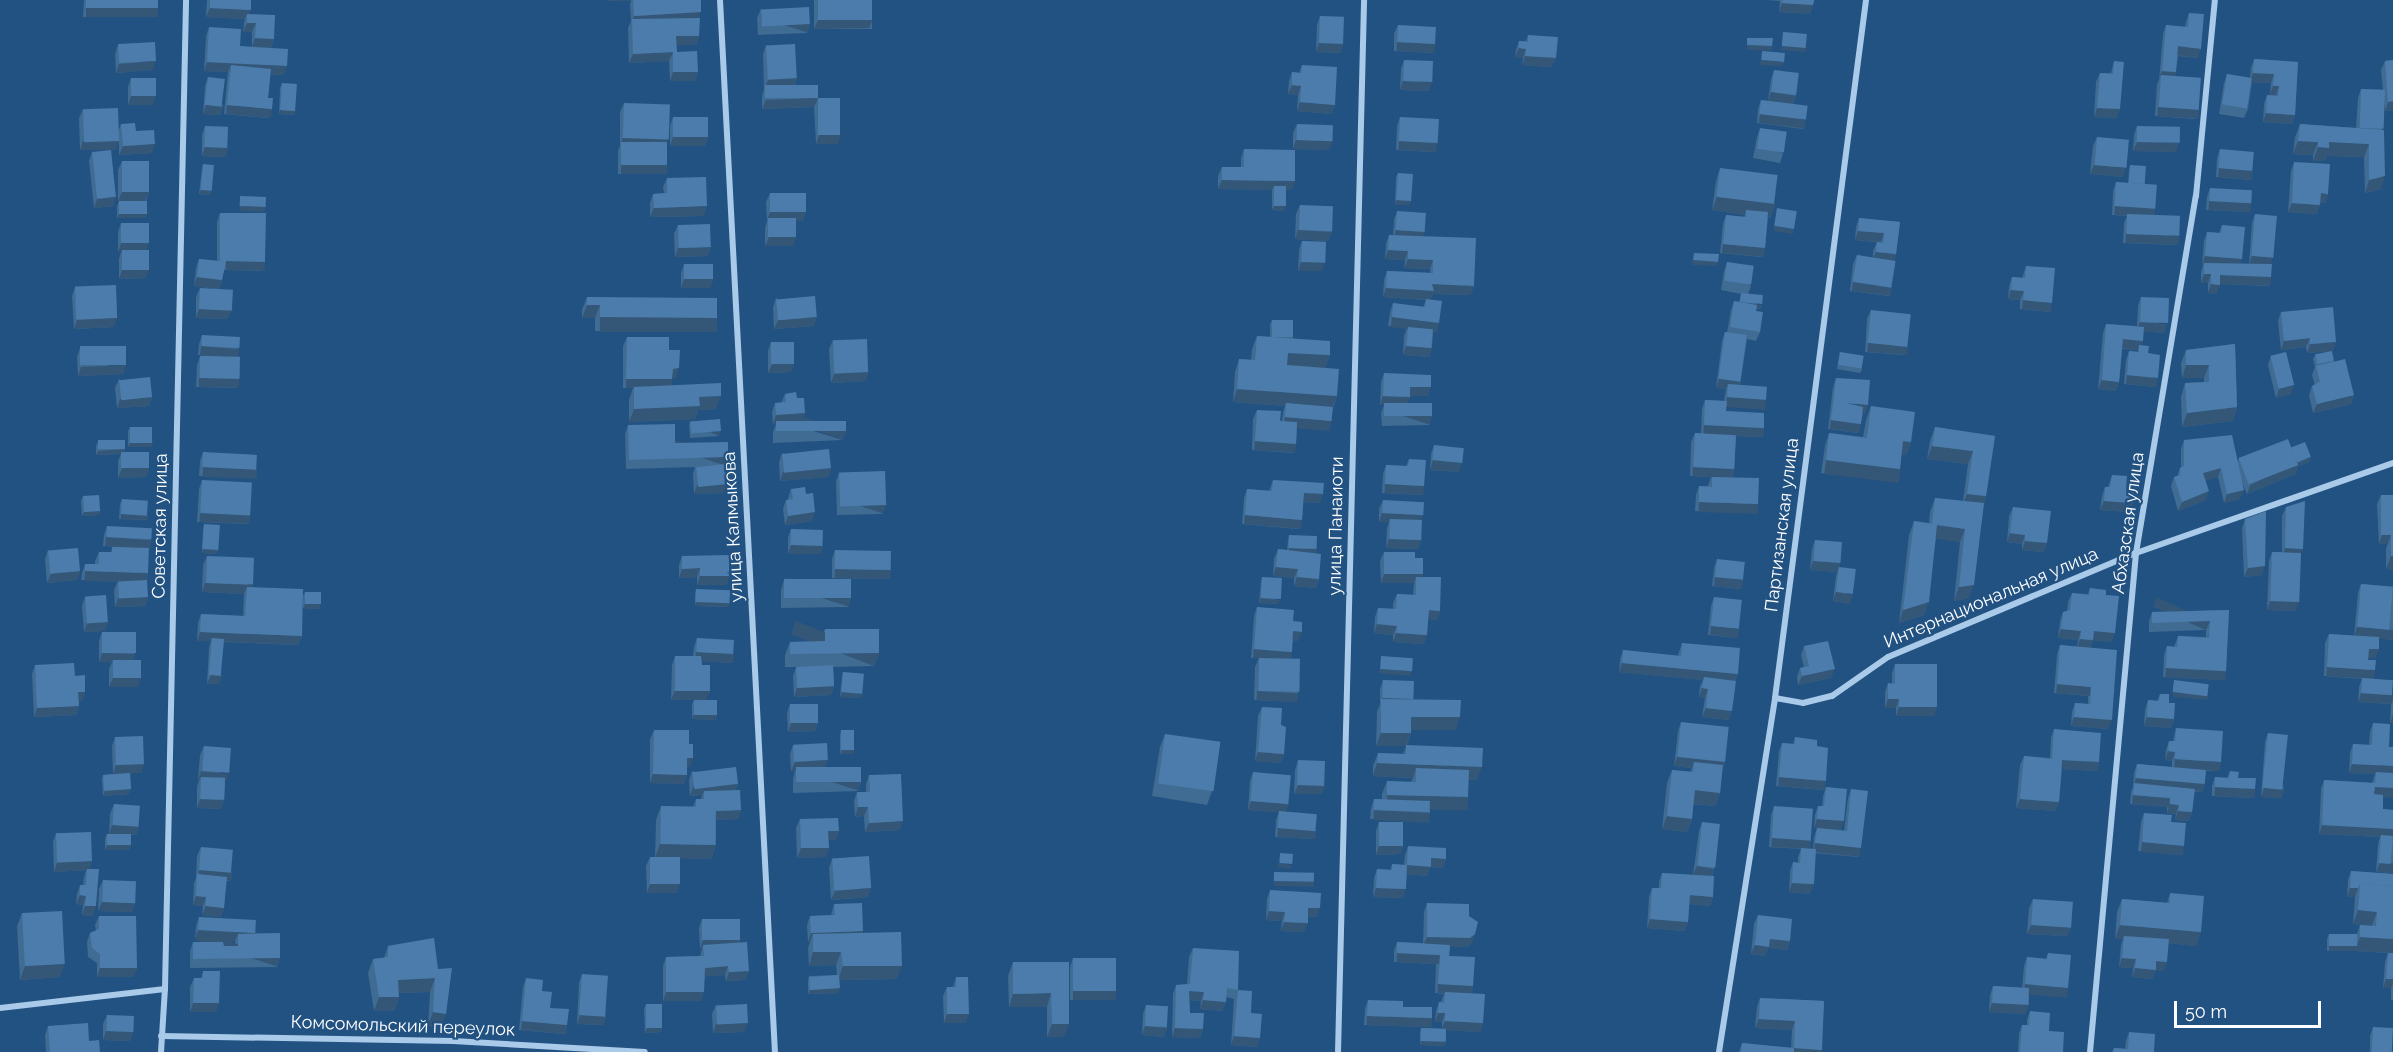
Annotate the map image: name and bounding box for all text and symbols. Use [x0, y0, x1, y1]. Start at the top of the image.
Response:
street label: Партизанская улица [1761, 437, 1803, 613]
street label: улица Калмыкова [718, 451, 748, 603]
street label: Абхазская улица [2107, 451, 2149, 595]
street label: Советская улица [148, 453, 172, 599]
street label: улица Панаиоти [1324, 456, 1348, 596]
street label: Интернациональная улица [1880, 543, 2102, 653]
scale bar [2177, 989, 2324, 1027]
text: 50 m [2185, 1001, 2227, 1022]
street label: Комсомольский переулок [290, 1011, 516, 1041]

